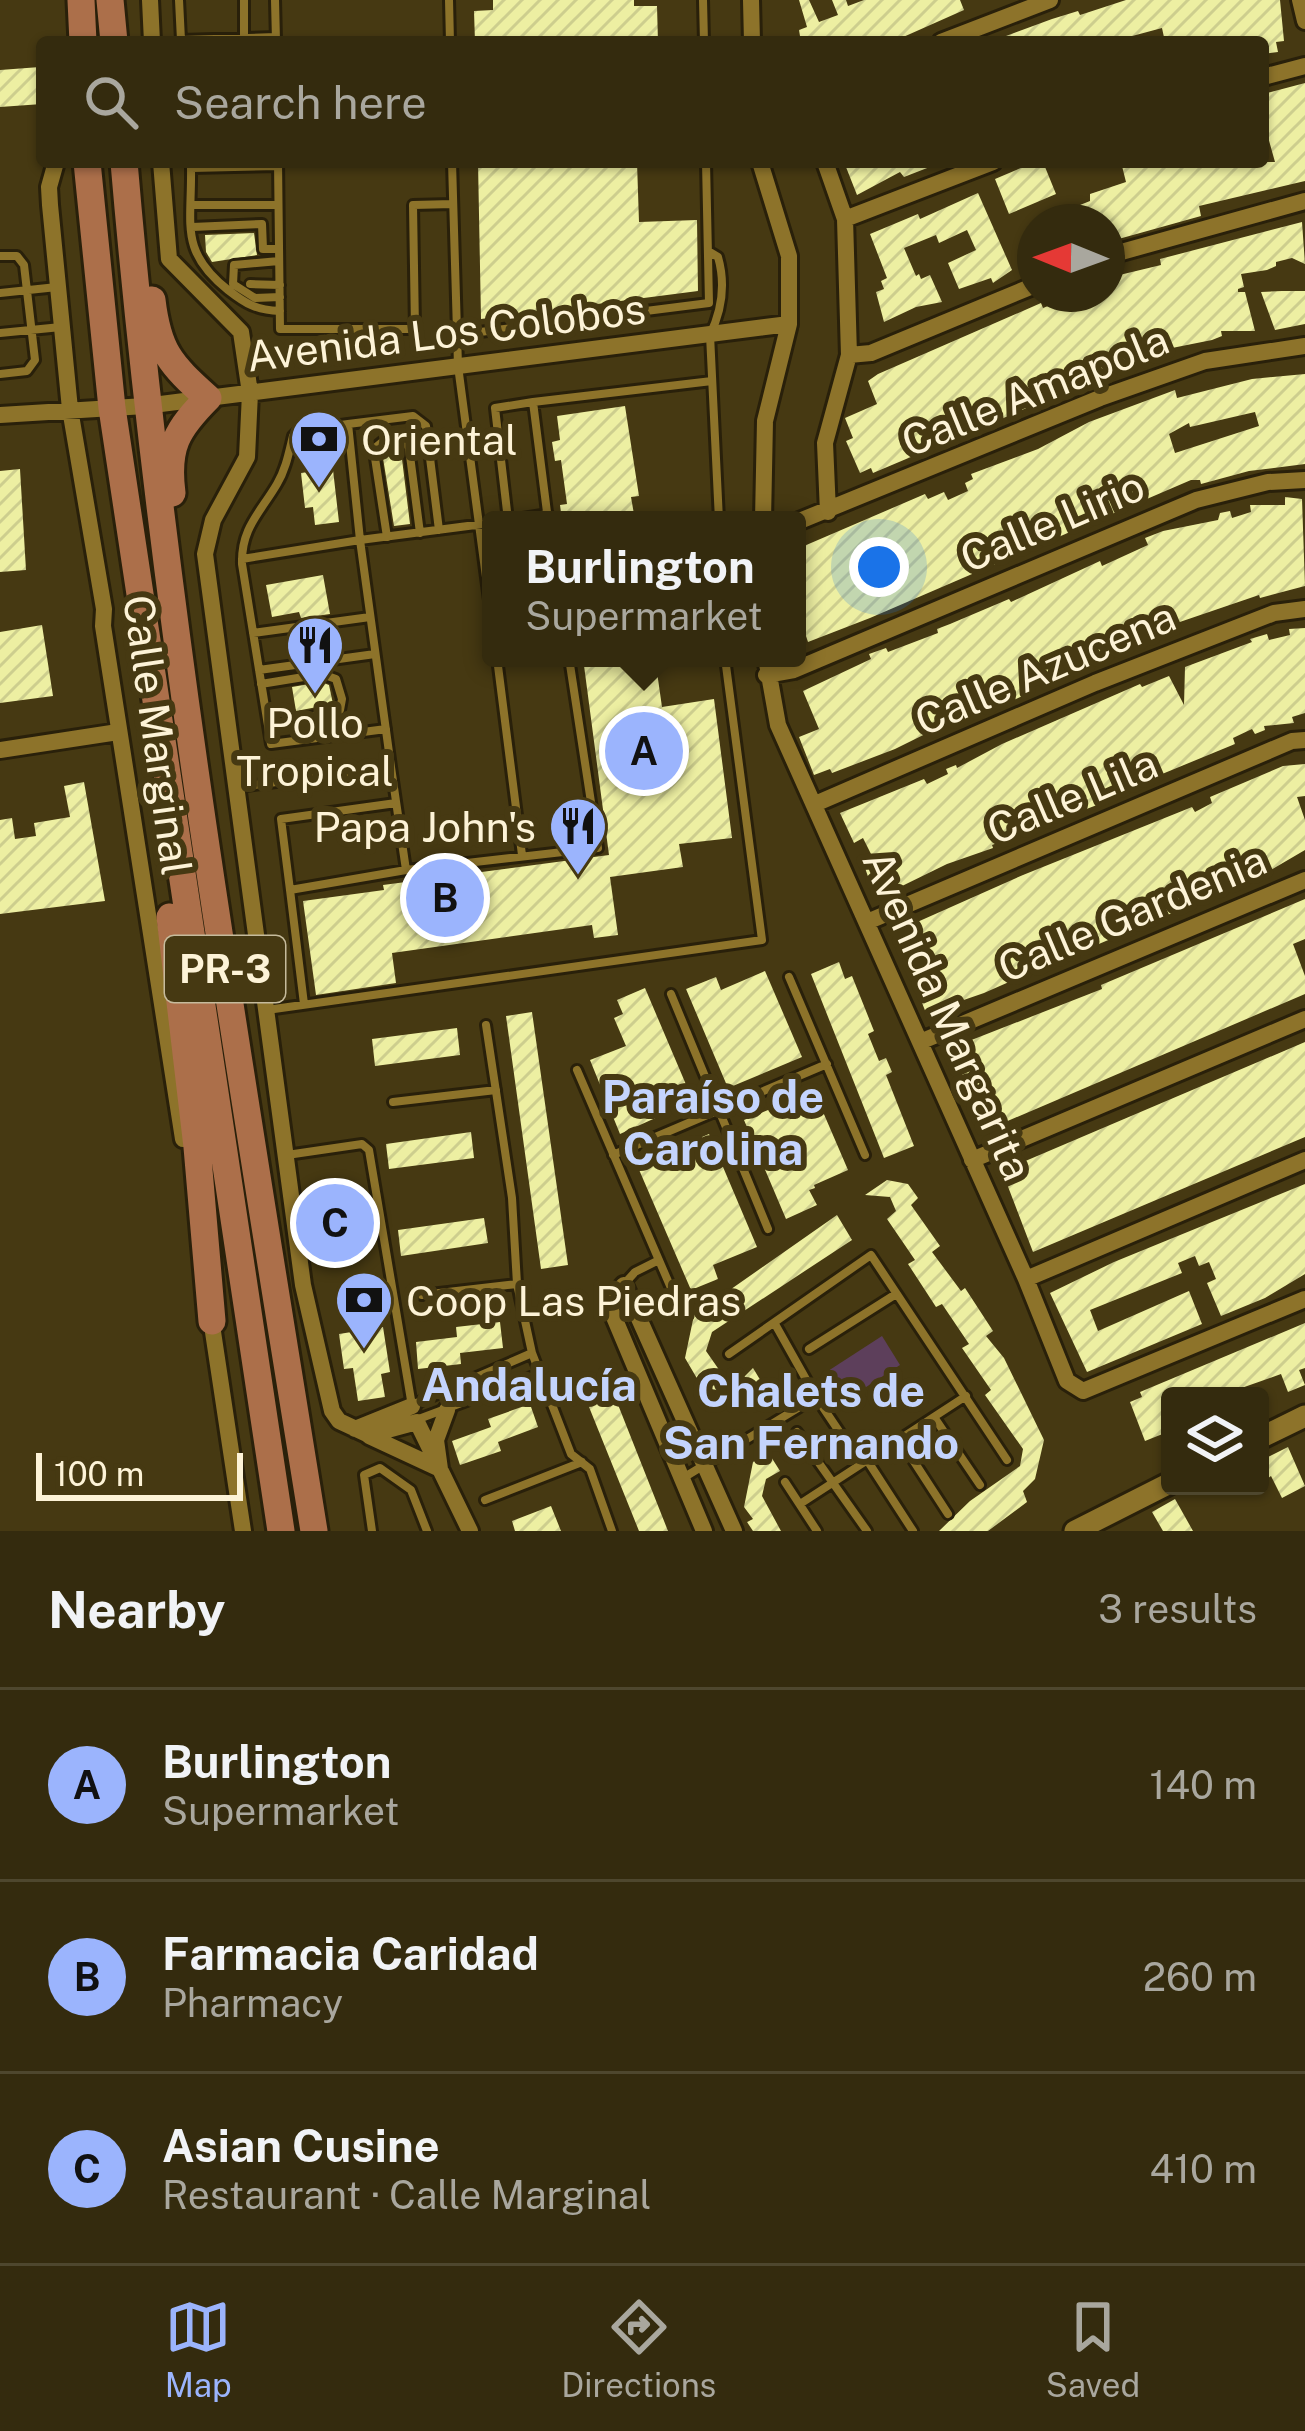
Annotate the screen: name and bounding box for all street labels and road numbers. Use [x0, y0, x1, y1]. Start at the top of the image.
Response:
street label: Avenida Los Colobos [244, 283, 648, 381]
street label: Calle Amapola [895, 314, 1175, 466]
street label: Calle Lirio [953, 460, 1151, 582]
street label: Calle Azucena [908, 591, 1182, 745]
street label: Calle Marginal [114, 592, 202, 878]
street label: Calle Lila [980, 738, 1164, 854]
street label: Calle Gardenia [991, 835, 1273, 991]
street label: Avenida Margarita [853, 842, 1043, 1188]
road number: PR-3 [165, 936, 285, 1002]

